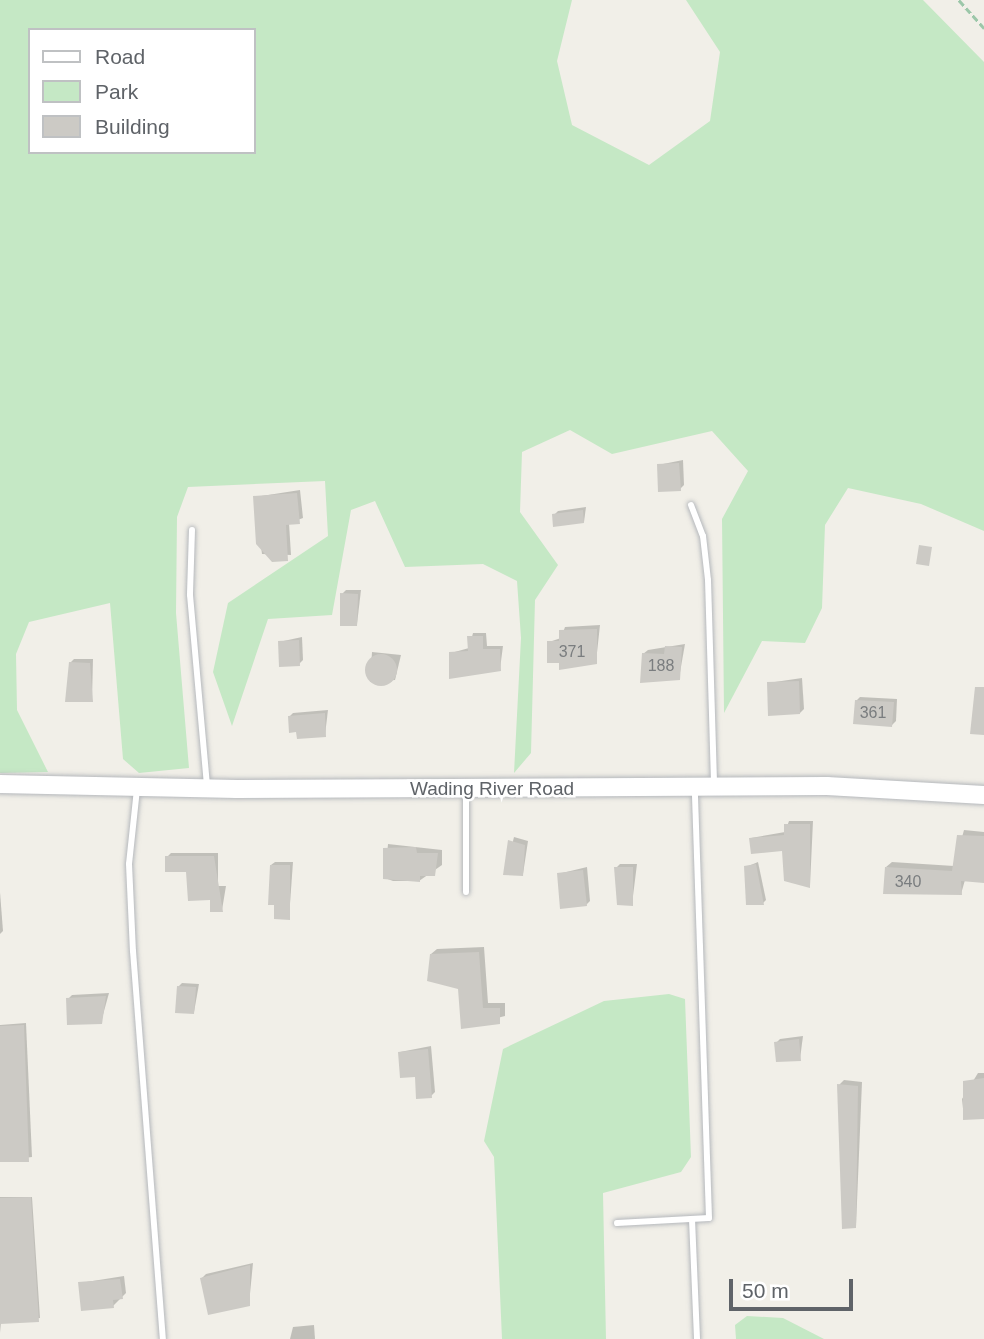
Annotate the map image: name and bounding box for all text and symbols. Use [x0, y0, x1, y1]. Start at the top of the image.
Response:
legend [28, 28, 256, 154]
text: Road [95, 45, 145, 68]
text: Park [95, 80, 138, 103]
text: Building [95, 115, 170, 138]
house number: 371 [559, 642, 585, 662]
house number: 188 [648, 656, 674, 676]
house number: 361 [860, 703, 886, 723]
street label: Wading River Road [410, 778, 574, 800]
house number: 340 [895, 872, 921, 892]
scale bar [732, 1266, 856, 1310]
text: 50 m [742, 1279, 789, 1302]

